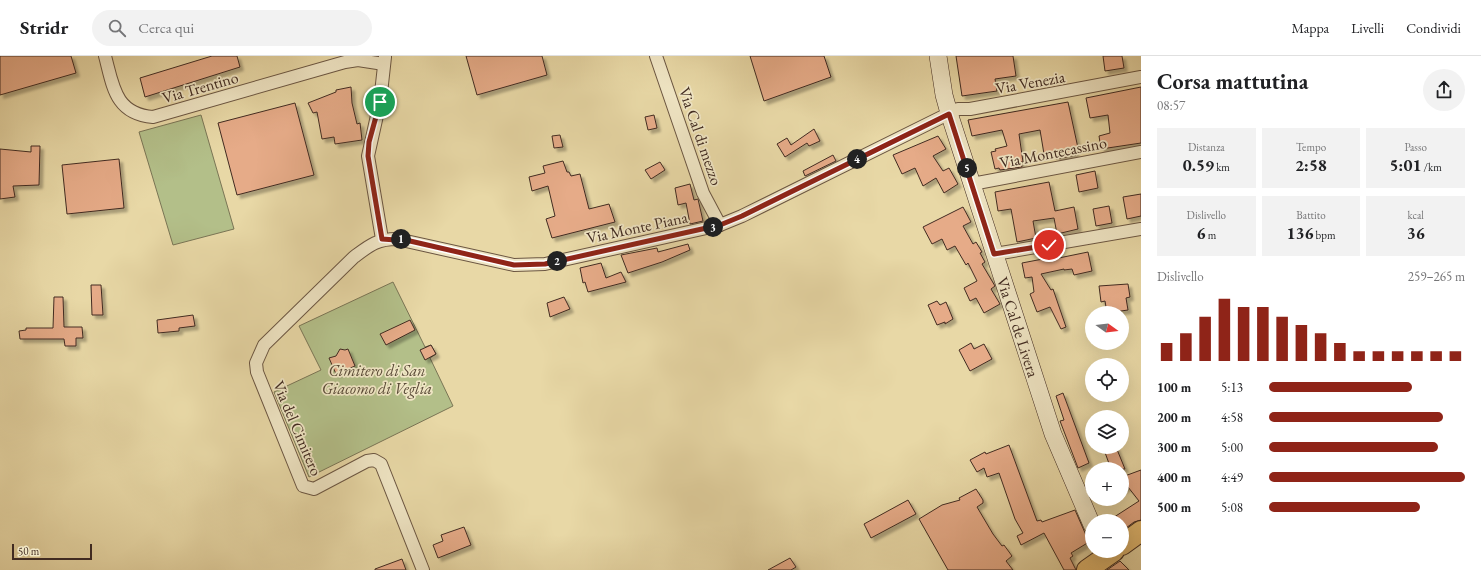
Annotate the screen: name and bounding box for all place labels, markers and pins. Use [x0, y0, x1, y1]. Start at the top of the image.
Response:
pin [363, 85, 397, 119]
pin: 4 [847, 149, 867, 169]
pin: 5 [957, 158, 977, 178]
pin: 3 [703, 217, 723, 237]
pin [1032, 228, 1066, 262]
pin: 1 [391, 229, 411, 249]
pin: 2 [547, 251, 567, 271]

